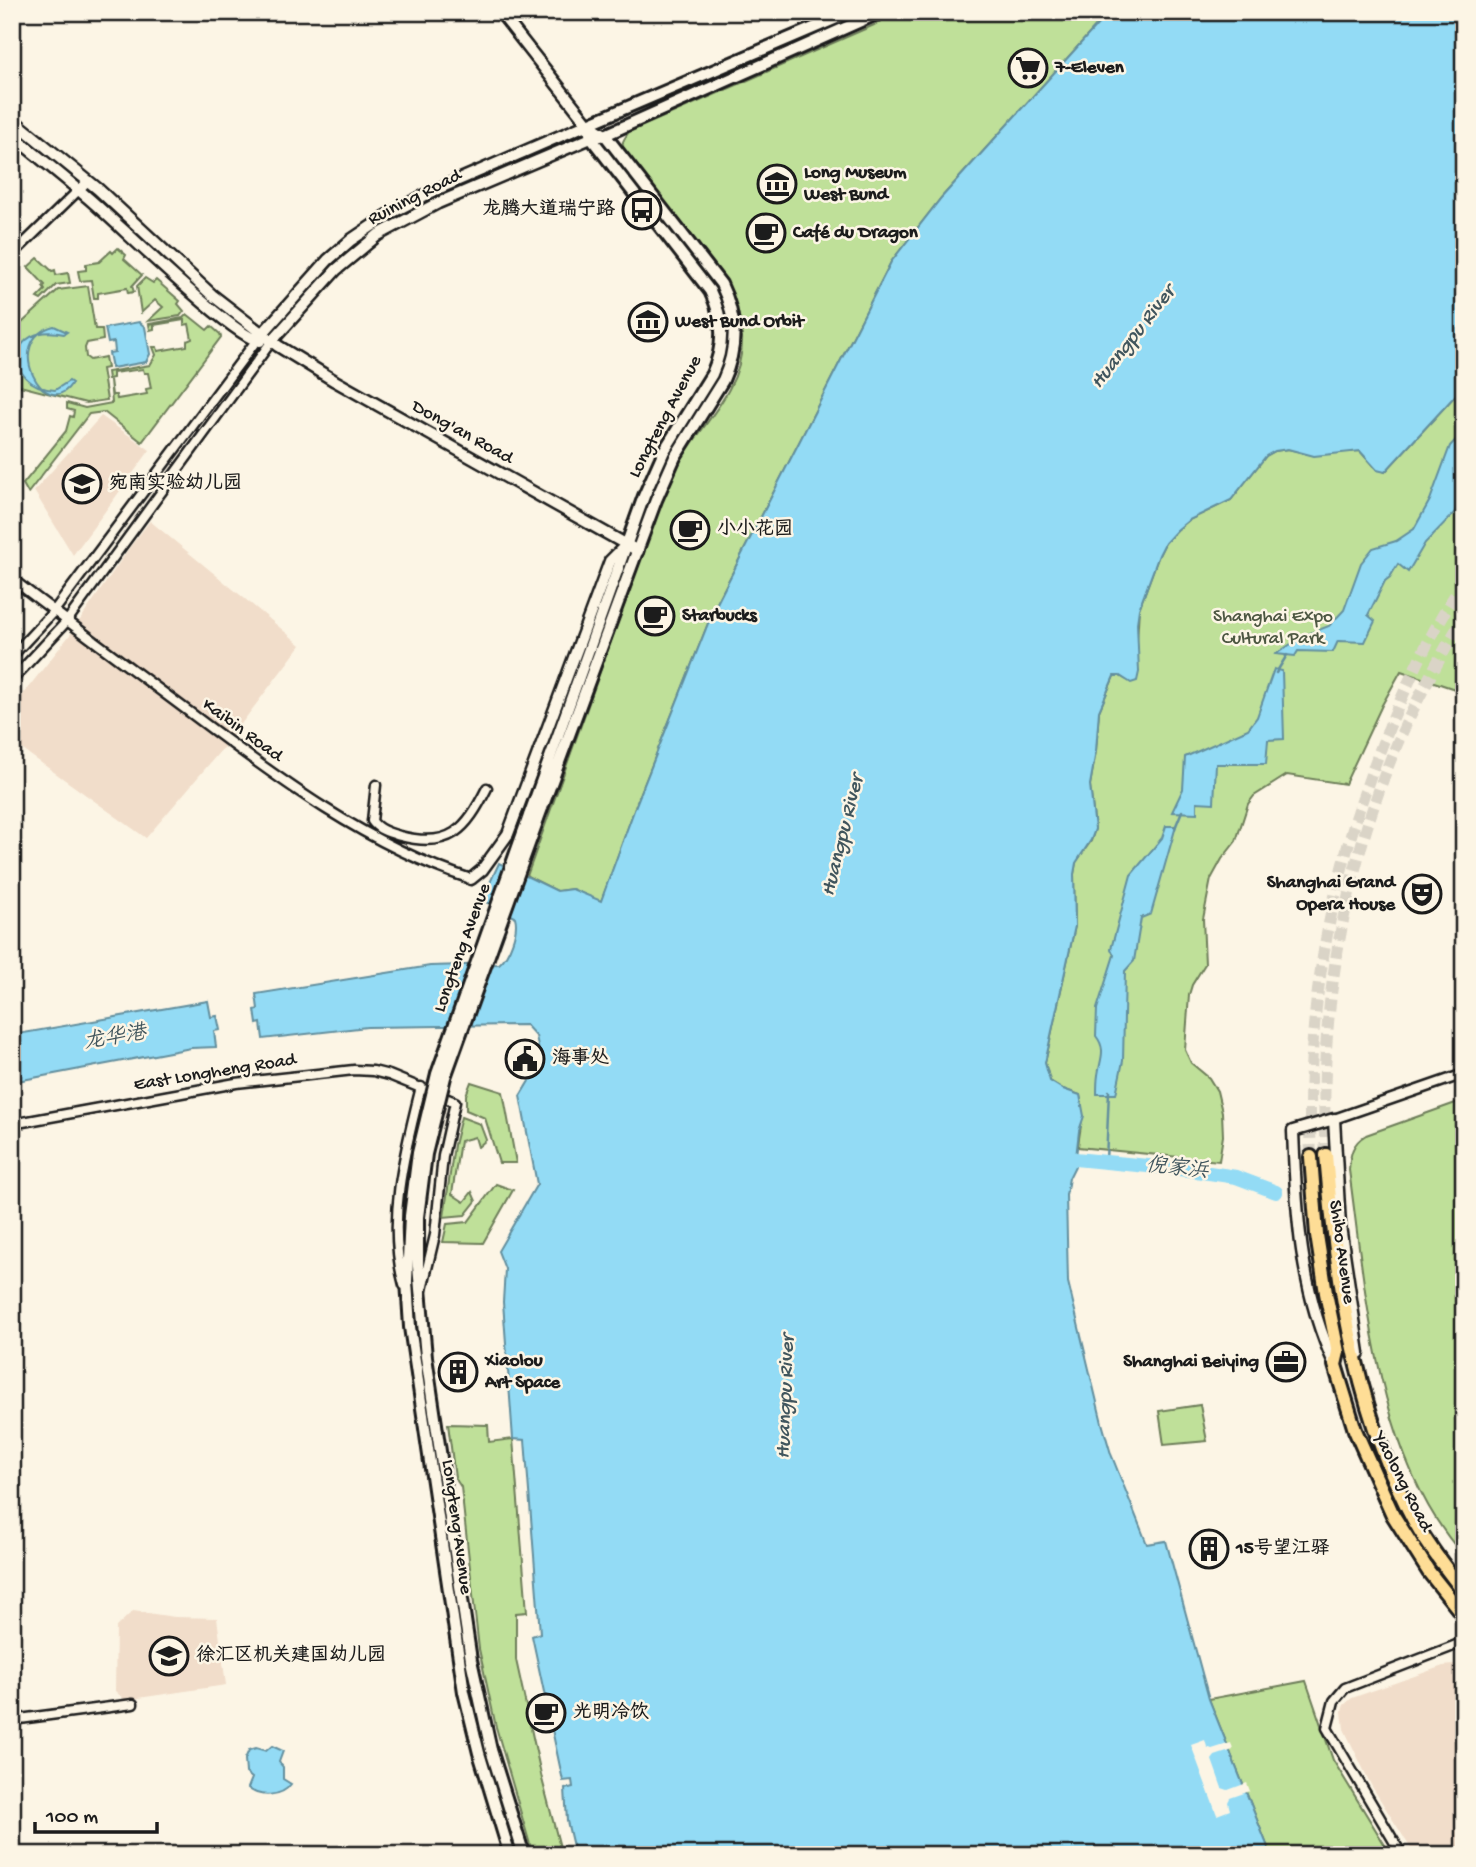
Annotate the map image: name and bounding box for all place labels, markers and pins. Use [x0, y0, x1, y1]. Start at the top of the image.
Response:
supermarket icon: 7-Eleven [1007, 47, 1049, 89]
place label: 7-Eleven [1054, 57, 1125, 80]
place label: Long Museum West Bund [803, 162, 907, 207]
museum icon: Long Museum West Bund [756, 163, 798, 205]
bus stop icon: 龙腾大道瑞宁路 [621, 189, 663, 231]
place label: 龙腾大道瑞宁路 [482, 198, 615, 222]
cafe icon: Café du Dragon [745, 212, 787, 254]
place label: Café du Dragon [792, 222, 919, 245]
museum icon: West Bund Orbit [627, 301, 669, 343]
place label: West Bund Orbit [674, 311, 806, 334]
school or university icon: 宛南实验幼儿园 [61, 463, 103, 505]
place label: 宛南实验幼儿园 [109, 472, 242, 496]
cafe icon: 小小花园 [669, 509, 711, 551]
place label: 小小花园 [717, 518, 793, 542]
cafe icon: Starbucks [634, 595, 676, 637]
place label: Starbucks [682, 605, 758, 628]
place label: Shanghai Grand Opera House [1267, 872, 1397, 917]
theatre icon: Shanghai Grand Opera House [1401, 873, 1443, 915]
public building icon: 海事处 [504, 1038, 546, 1080]
place label: 海事处 [552, 1047, 609, 1071]
office icon: Shanghai Beiying [1265, 1341, 1307, 1383]
place label: Xiaolou Art Space [484, 1350, 561, 1395]
building icon: Xiaolou Art Space [437, 1351, 479, 1393]
place label: Shanghai Beiying [1123, 1351, 1259, 1374]
building icon: 15号望江驿 [1188, 1528, 1230, 1570]
place label: 15号望江驿 [1235, 1537, 1330, 1561]
school or university icon: 徐汇区机关建国幼儿园 [148, 1635, 190, 1677]
place label: 徐汇区机关建国幼儿园 [196, 1644, 386, 1668]
cafe icon: 光明冷饮 [525, 1692, 567, 1734]
place label: 光明冷饮 [573, 1701, 649, 1725]

